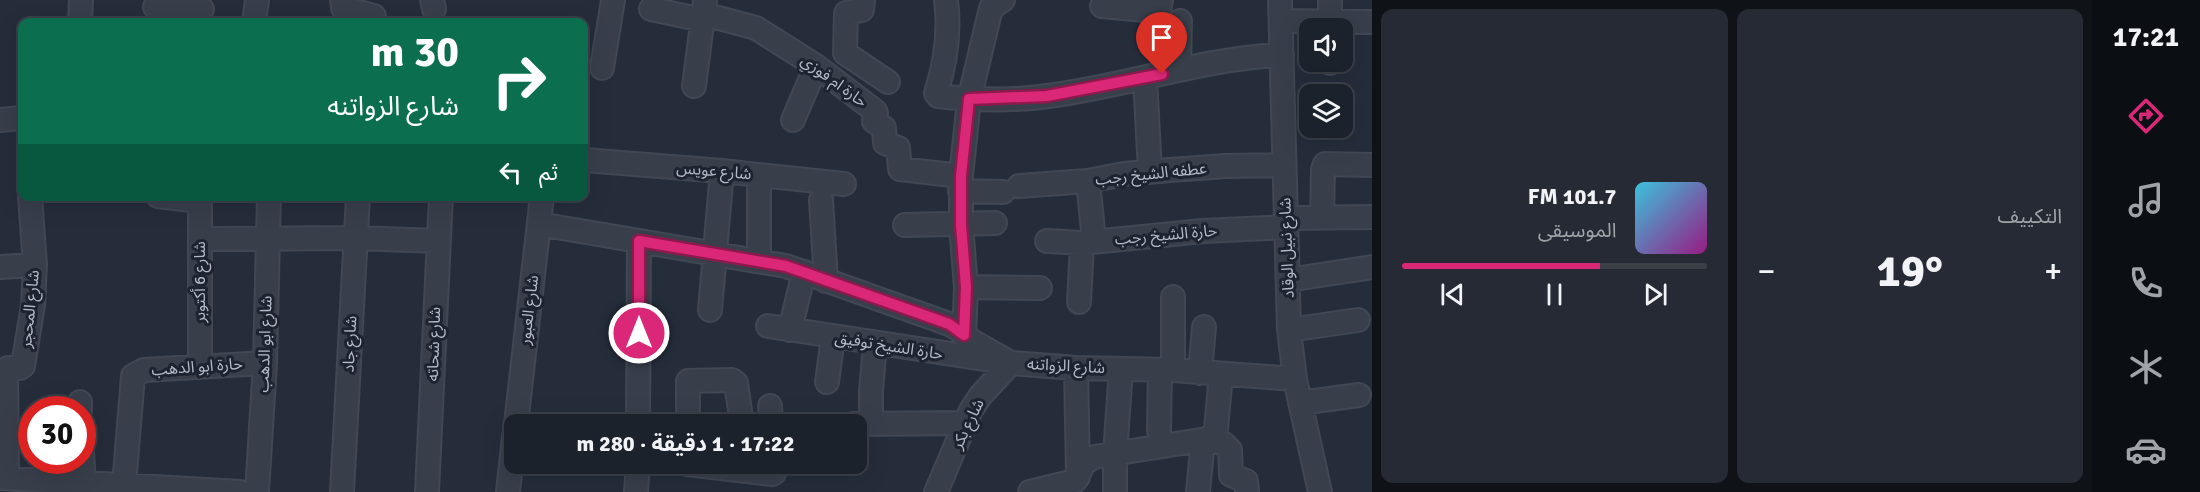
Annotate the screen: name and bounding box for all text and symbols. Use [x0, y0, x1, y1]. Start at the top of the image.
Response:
pin [1136, 12, 1187, 74]
map controls [1299, 18, 1353, 138]
button: sound [1299, 18, 1353, 72]
icon: arrive [1145, 21, 1178, 54]
text: 17:21 [2113, 21, 2179, 54]
text: 30 m [370, 27, 459, 78]
icon: right [480, 42, 558, 120]
street label: حارة ام فوزي [796, 50, 871, 113]
button: layers [1299, 84, 1353, 138]
text: شارع الزواتنه [327, 90, 459, 123]
icon: directions [2125, 95, 2167, 137]
icon: left [494, 156, 527, 189]
street label: شارع عويس [675, 158, 752, 186]
street label: عطفه الشيخ رجب [1094, 158, 1208, 192]
text: ثم [539, 159, 558, 186]
icon: music [2125, 179, 2167, 221]
text: 101.7 FM [1528, 183, 1617, 210]
street label: شارع نبيل الوقاد [1275, 197, 1301, 299]
text: التكييف [1998, 204, 2062, 229]
text: الموسيقى [1538, 218, 1617, 243]
street label: حارة الشيخ رجب [1114, 221, 1218, 251]
street label: شارع 6 أكتوبر [190, 241, 212, 324]
text: 19° [1876, 244, 1943, 299]
text: − [1758, 251, 1775, 292]
text: + [2044, 251, 2062, 292]
icon: phone [2125, 262, 2167, 304]
street label: شارع المحجر [16, 269, 46, 350]
street label: شارع العبور [515, 274, 545, 347]
icon: previous [1436, 278, 1469, 311]
icon: pause [1538, 278, 1571, 311]
icon: next [1639, 278, 1672, 311]
street label: شارع ابو الدهب [253, 295, 279, 393]
position arrow [607, 301, 671, 365]
street label: شارع شحاته [423, 306, 447, 382]
street label: شارع جاد [339, 315, 363, 373]
street label: حارة الشيخ توفيق [833, 328, 944, 366]
icon: climate [2125, 346, 2167, 388]
street label: حارة ابو الدهب [151, 354, 243, 380]
street label: شارع الزواتنه [1026, 354, 1105, 380]
speed limit sign: 30 [18, 396, 96, 474]
street label: شارع بكر [947, 396, 991, 454]
icon: car [2125, 429, 2167, 471]
text: 17:22 · 1 دقيقة · 280 m [576, 430, 795, 457]

